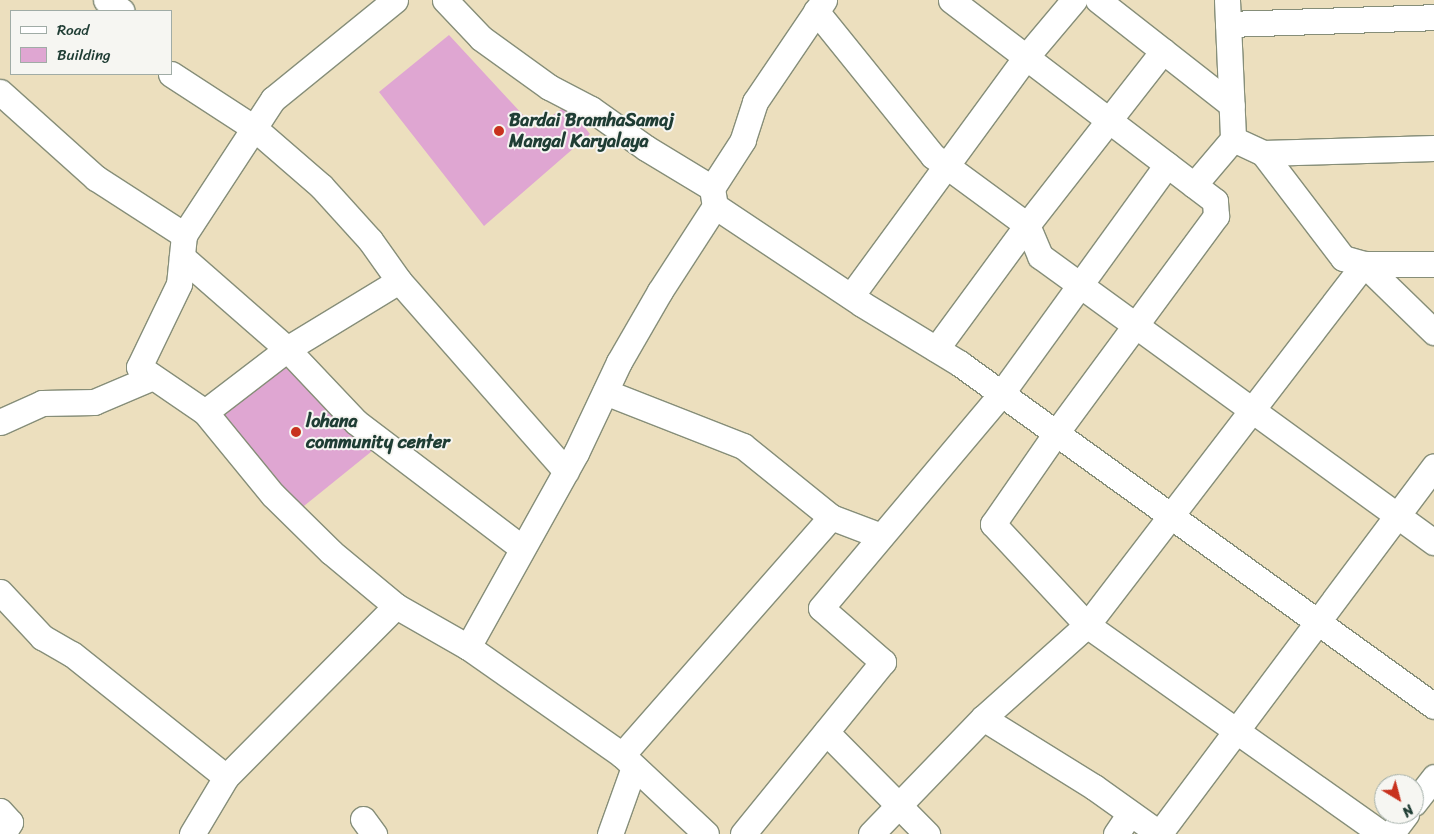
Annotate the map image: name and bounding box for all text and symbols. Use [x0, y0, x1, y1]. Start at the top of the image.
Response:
legend [10, 10, 172, 75]
text: Road [57, 17, 89, 43]
text: Building [57, 42, 111, 68]
place label: Bardai BramhaSamaj Mangal Karyalaya [509, 110, 674, 152]
marker: Bardai BramhaSamaj Mangal Karyalaya [493, 125, 505, 137]
place label: lohana community center [306, 411, 450, 454]
marker: lohana community center [290, 426, 302, 438]
north arrow [1374, 774, 1424, 824]
text: N [1396, 798, 1419, 823]

